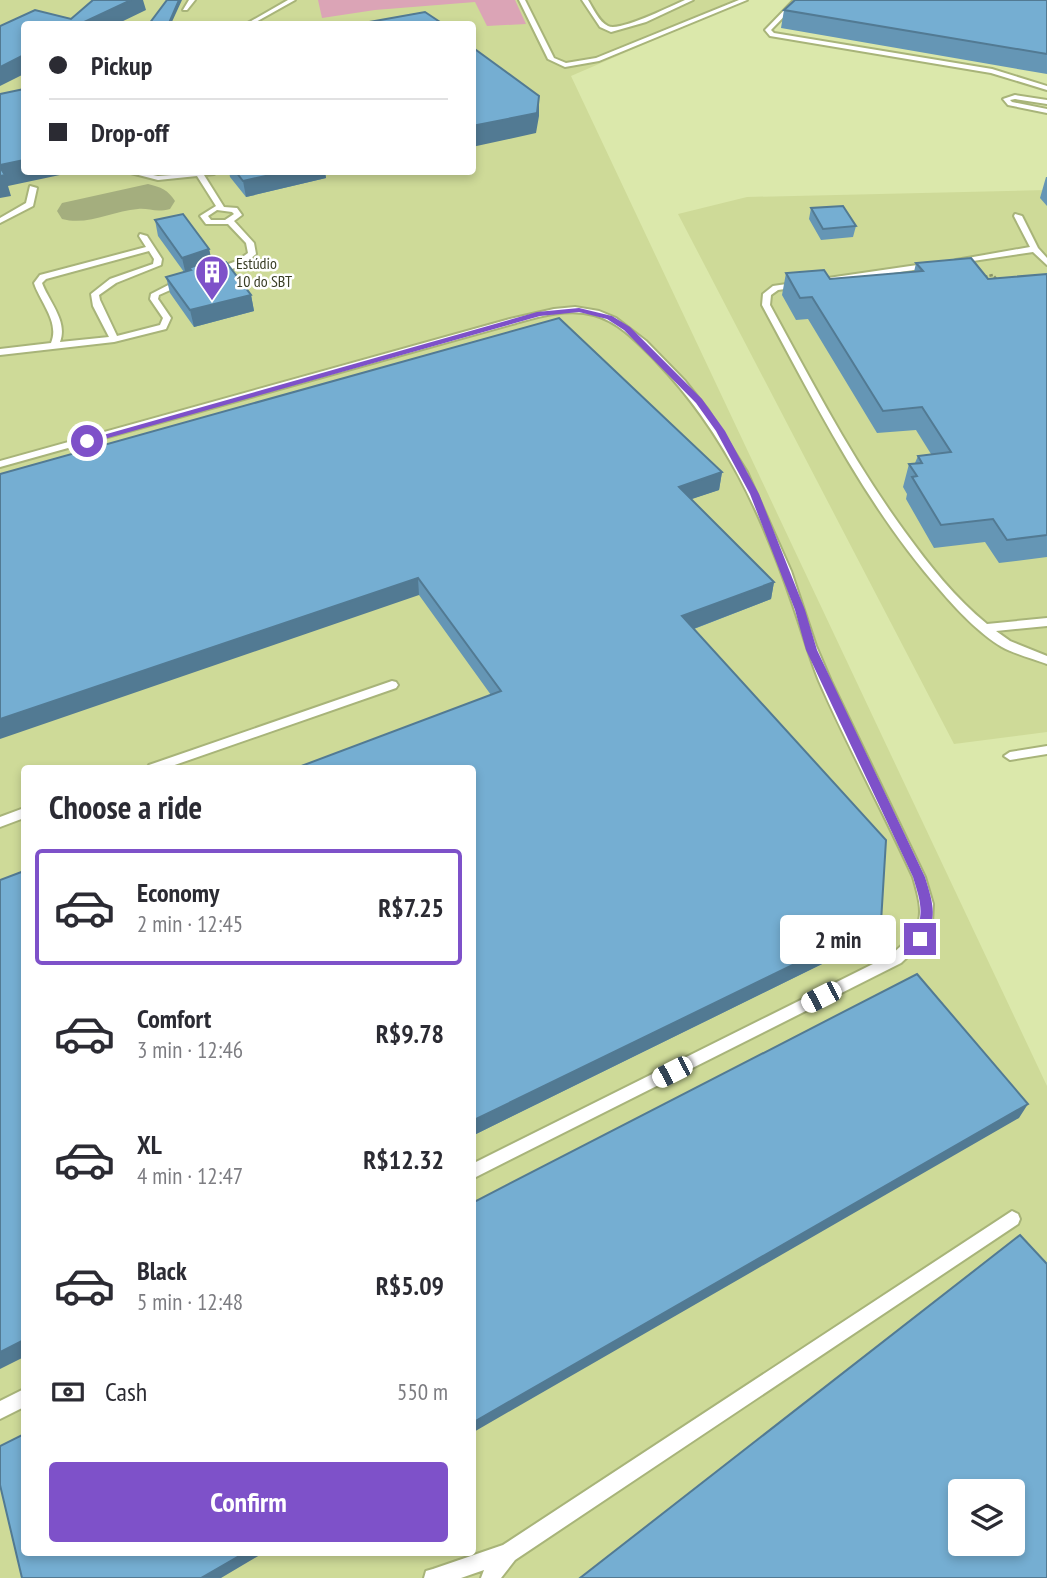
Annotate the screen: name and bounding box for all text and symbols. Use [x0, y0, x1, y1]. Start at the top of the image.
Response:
text: Pickup [91, 49, 152, 82]
text: Drop-off [91, 116, 169, 149]
building icon: Estúdio 10 do SBT [193, 253, 231, 302]
place label: Estúdio 10 do SBT [236, 253, 292, 291]
route start [71, 425, 103, 457]
text: Choose a ride [49, 786, 202, 828]
icon: car [53, 876, 116, 939]
text: Economy [137, 876, 219, 909]
text: R$7.25 [378, 891, 444, 924]
text: 2 min · 12:45 [137, 909, 243, 938]
callout: 2 min [780, 914, 895, 964]
route end [904, 923, 936, 955]
text: 2 min [815, 925, 861, 954]
car [798, 978, 845, 1016]
icon: car [53, 1002, 116, 1065]
text: Comfort [137, 1002, 211, 1035]
text: R$9.78 [376, 1017, 444, 1050]
text: 3 min · 12:46 [137, 1035, 243, 1064]
car [649, 1053, 696, 1091]
icon: car [53, 1128, 116, 1191]
text: XL [137, 1128, 162, 1161]
text: R$12.32 [363, 1143, 444, 1176]
text: 4 min · 12:47 [137, 1161, 243, 1190]
icon: car [53, 1254, 116, 1317]
text: Black [137, 1254, 187, 1287]
text: R$5.09 [376, 1269, 444, 1302]
text: 5 min · 12:48 [137, 1287, 243, 1316]
icon: cash [49, 1373, 87, 1411]
text: Cash [105, 1375, 147, 1408]
text: 550 m [397, 1377, 448, 1406]
button: Confirm [49, 1462, 448, 1542]
map controls [948, 1479, 1025, 1556]
button: layers [948, 1479, 1025, 1556]

